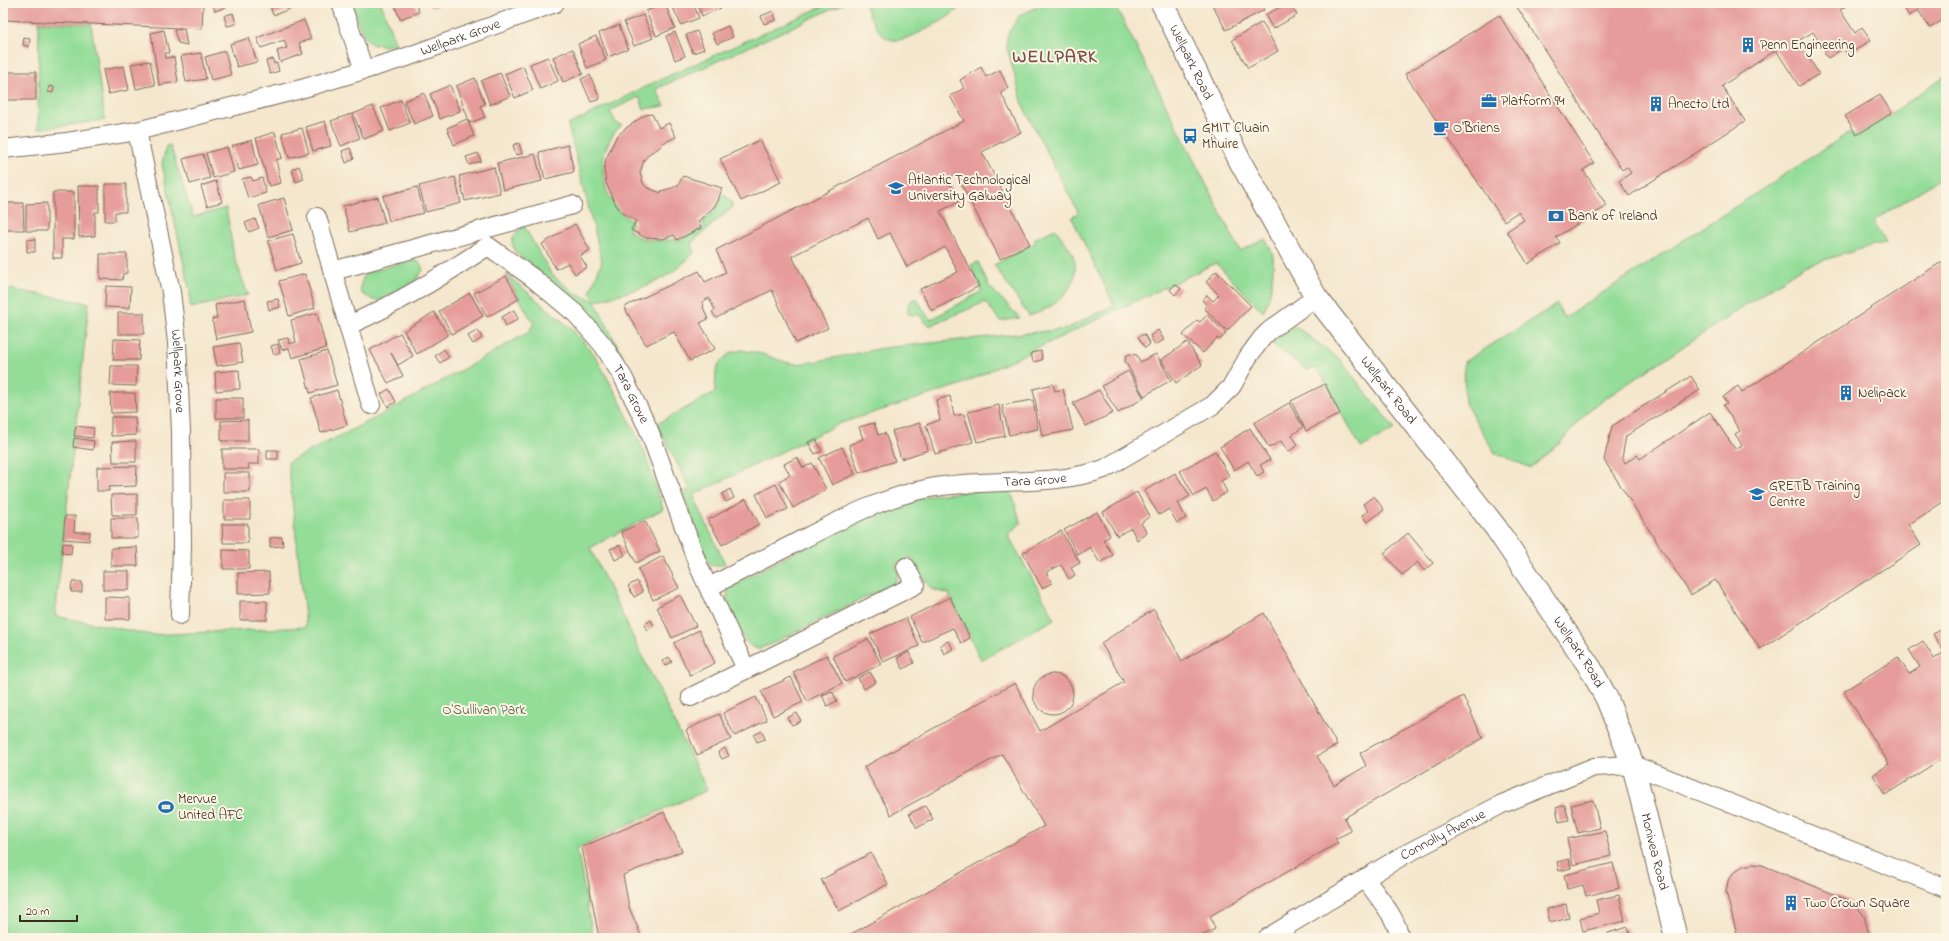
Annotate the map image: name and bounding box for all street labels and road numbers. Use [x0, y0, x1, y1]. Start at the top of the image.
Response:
street label: Wellpark Grove [417, 13, 504, 62]
street label: Wellpark Road [1164, 21, 1219, 103]
street label: Wellpark Grove [165, 328, 191, 414]
street label: Wellpark Road [1355, 351, 1422, 429]
street label: Tara Grove [607, 360, 655, 428]
street label: Tara Grove [1003, 467, 1068, 492]
street label: Wellpark Road [1548, 612, 1610, 692]
street label: Connolly Avenue [1397, 804, 1490, 866]
street label: Monivea Road [1635, 811, 1674, 892]

